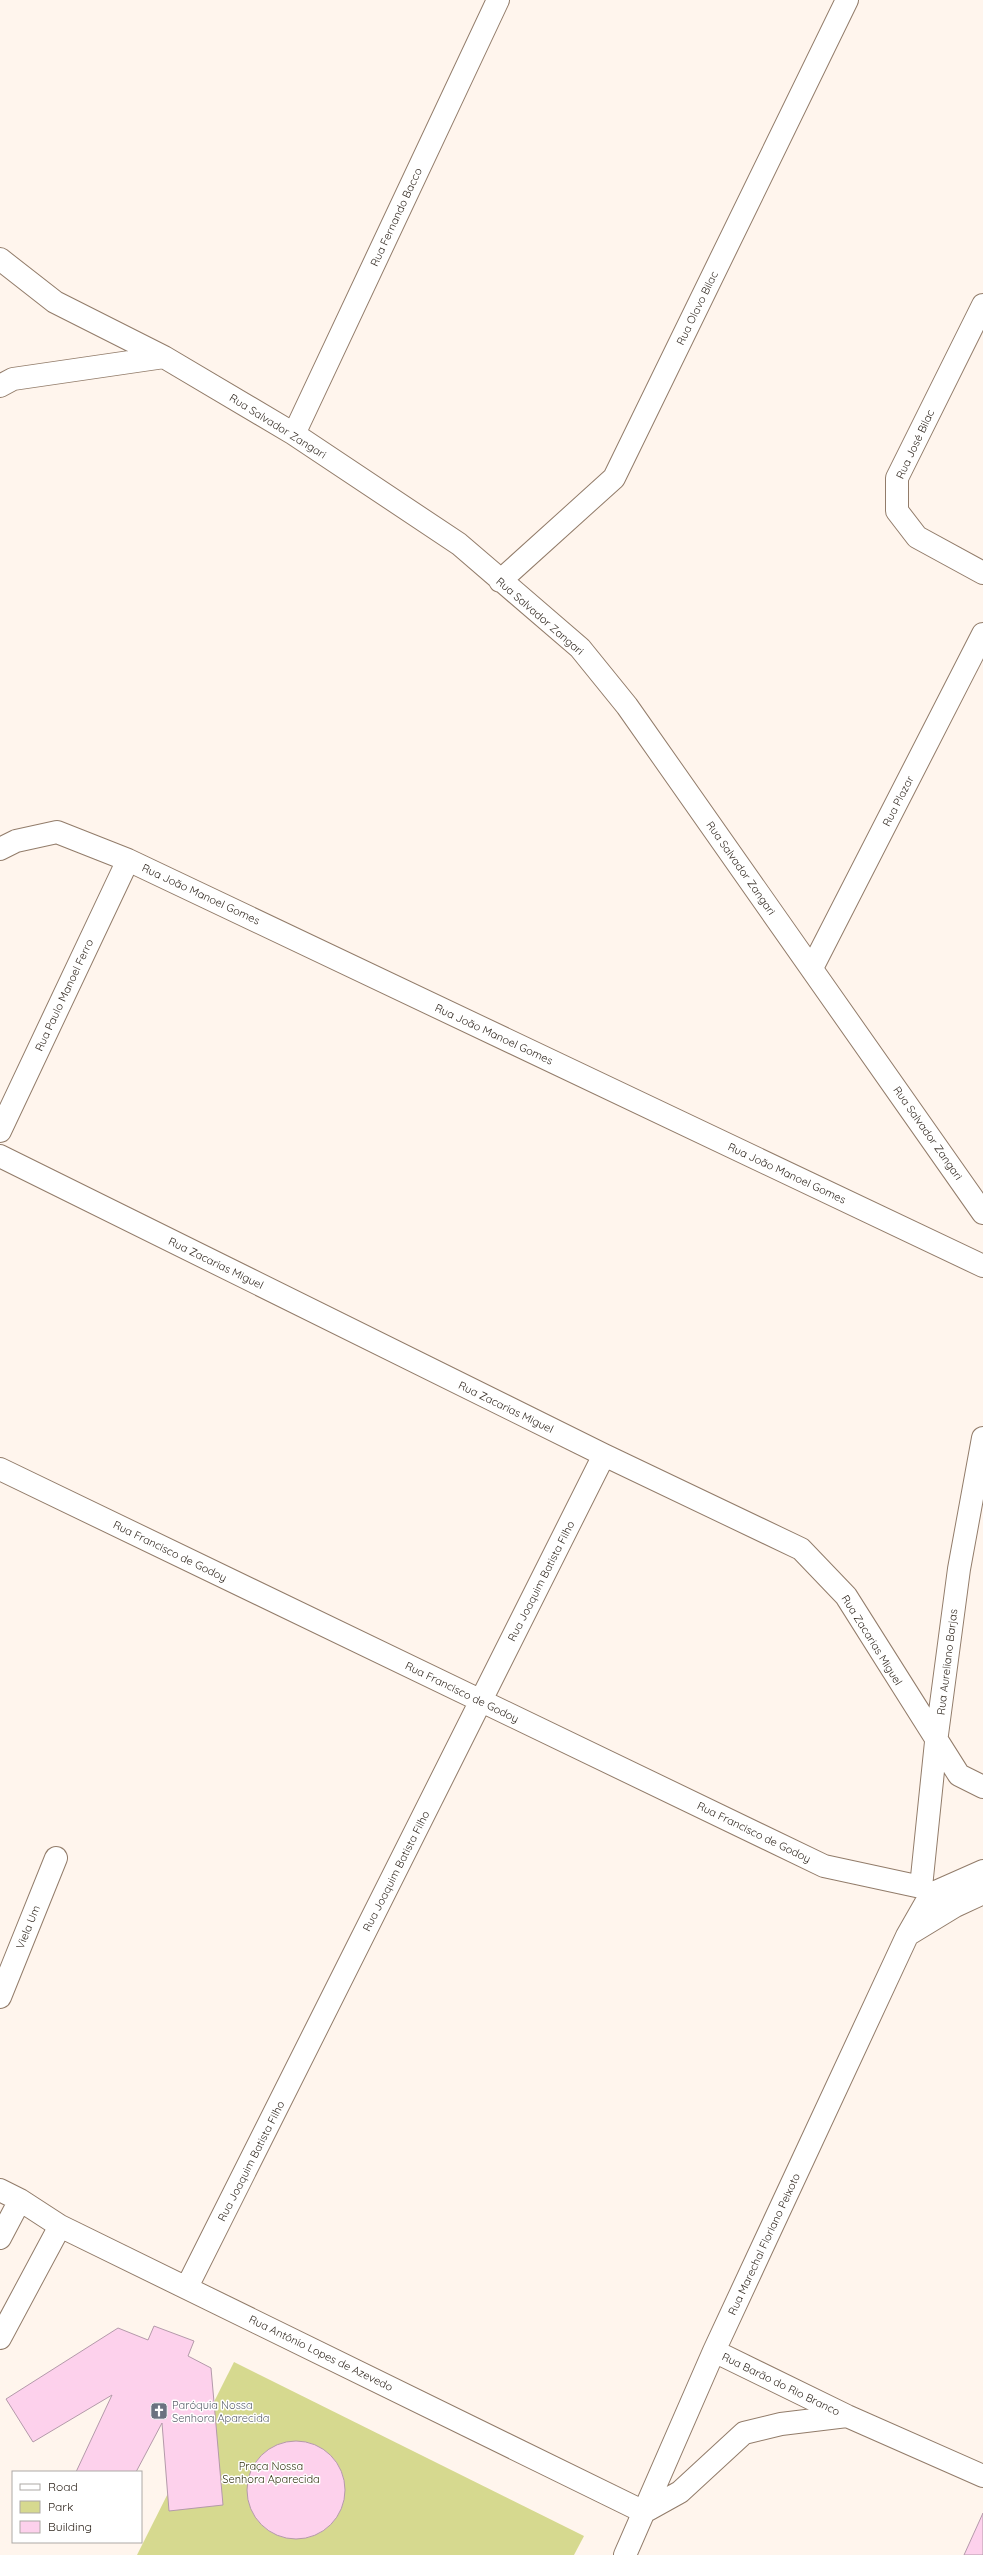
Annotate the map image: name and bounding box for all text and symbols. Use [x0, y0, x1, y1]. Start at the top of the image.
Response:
street label: Rua Fernando Bacco [367, 165, 425, 269]
street label: Rua Olavo Bilac [673, 268, 721, 347]
street label: Rua Salvador Zangari [227, 391, 329, 461]
street label: Rua José Bilac [893, 407, 937, 481]
street label: Rua Salvador Zangari [493, 574, 587, 658]
street label: Rua Plazar [879, 773, 917, 829]
street label: Rua Salvador Zangari [703, 818, 779, 918]
street label: Rua João Manoel Gomes [140, 860, 262, 928]
street label: Rua Paulo Manoel Ferro [32, 936, 96, 1053]
street label: Rua João Manoel Gomes [433, 1000, 555, 1068]
street label: Rua Salvador Zangari [890, 1083, 966, 1183]
street label: Rua João Manoel Gomes [726, 1139, 848, 1207]
street label: Rua Zacarias Miguel [166, 1234, 266, 1292]
street label: Rua Zacarias Miguel [456, 1378, 556, 1436]
street label: Rua Francisco de Godoy [111, 1517, 229, 1585]
street label: Rua Joaquim Batista Filho [504, 1518, 578, 1644]
street label: Rua Zacarias Miguel [839, 1592, 905, 1688]
street label: Rua Aureliano Barjas [934, 1608, 960, 1716]
street label: Rua Francisco de Godoy [403, 1658, 521, 1726]
street label: Rua Francisco de Godoy [695, 1798, 813, 1866]
street label: Rua Joaquim Batista Filho [359, 1808, 433, 1934]
street label: Viela Um [13, 1903, 43, 1951]
street label: Rua Joaquim Batista Filho [214, 2098, 288, 2224]
street label: Rua Marechal Floriano Peixoto [725, 2170, 803, 2317]
street label: Rua Antônio Lopes de Azevedo [247, 2312, 396, 2394]
street label: Rua Barão do Rio Branco [720, 2349, 843, 2419]
place label: Paróquia Nossa Senhora Aparecida [172, 2398, 269, 2425]
church icon: Paróquia Nossa Senhora Aparecida [149, 2401, 169, 2421]
park label: Praça Nossa Senhora Aparecida [222, 2459, 320, 2486]
legend [12, 2471, 142, 2543]
text: Road [48, 2479, 78, 2494]
text: Park [48, 2499, 73, 2514]
text: Building [48, 2519, 92, 2534]

